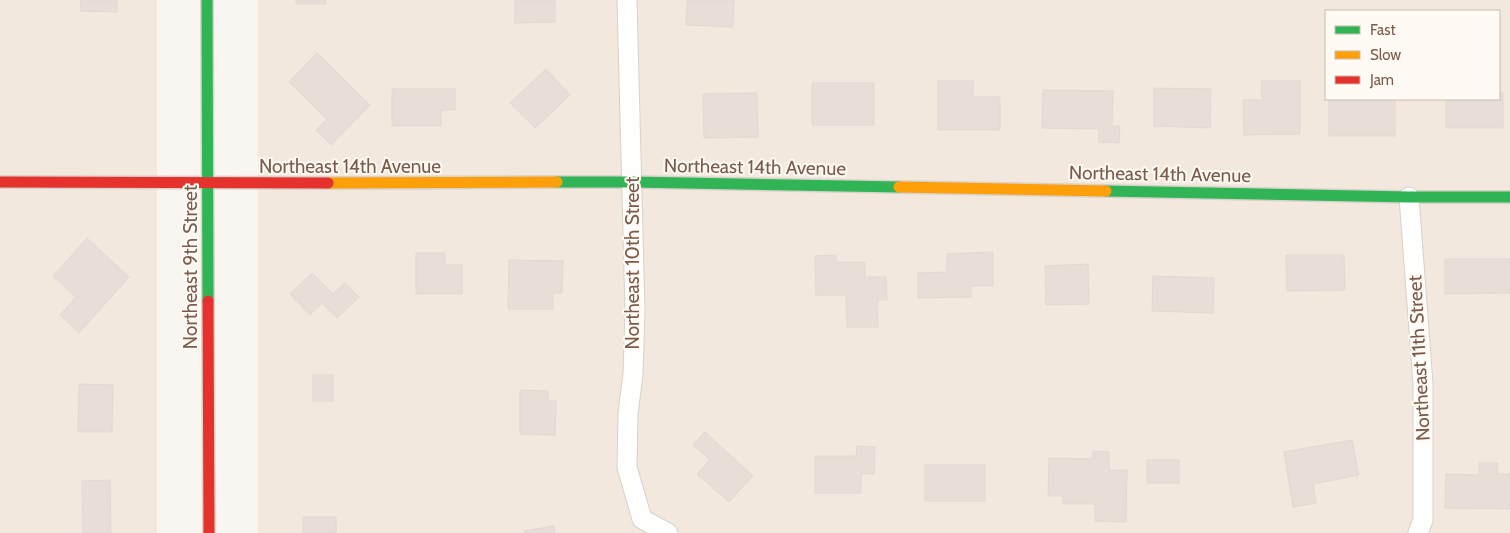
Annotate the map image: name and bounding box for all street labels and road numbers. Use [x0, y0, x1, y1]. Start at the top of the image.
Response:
street label: Northeast 14th Avenue [664, 154, 846, 180]
street label: Northeast 14th Avenue [259, 155, 441, 178]
street label: Northeast 14th Avenue [1069, 161, 1251, 187]
street label: Northeast 10th Street [621, 176, 644, 349]
street label: Northeast 9th Street [179, 184, 202, 349]
street label: Northeast 11th Street [1403, 274, 1435, 441]

